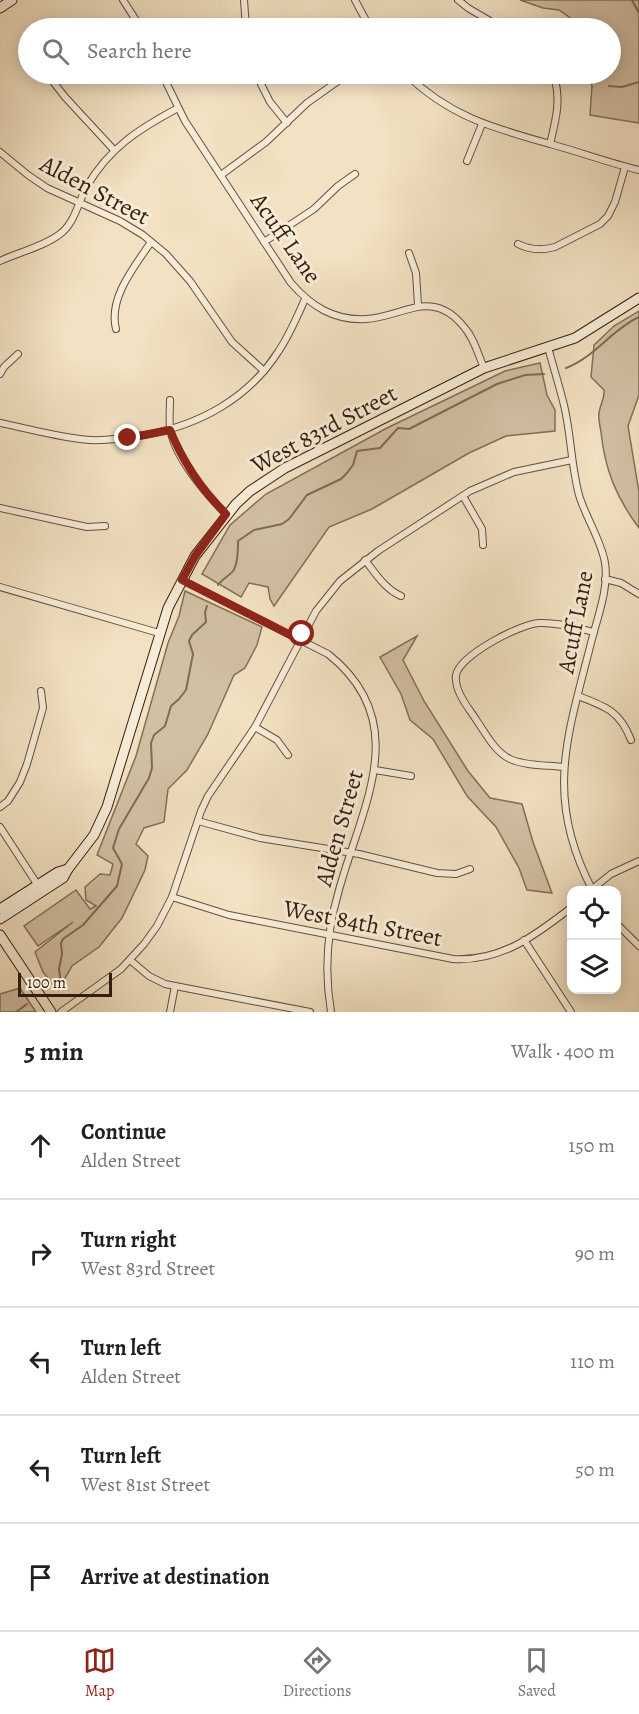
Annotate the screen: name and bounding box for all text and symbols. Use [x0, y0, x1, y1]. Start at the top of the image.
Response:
search box [18, 18, 621, 84]
icon: search [39, 35, 72, 68]
text: Search here [87, 36, 192, 66]
street label: Alden Street [34, 147, 156, 232]
street label: Acuff Lane [243, 185, 329, 290]
street label: West 83rd Street [245, 377, 403, 481]
route end [114, 424, 140, 450]
street label: Acuff Lane [549, 568, 601, 677]
route start [288, 620, 314, 646]
street label: Alden Street [307, 766, 371, 891]
map controls [567, 886, 621, 994]
button: locate [567, 886, 621, 940]
street label: West 84th Street [280, 892, 445, 954]
button: layers [567, 940, 621, 994]
scale bar [18, 970, 112, 998]
text: 100 m [27, 972, 66, 994]
text: 5 min [24, 1034, 84, 1069]
text: Walk · 400 m [511, 1038, 615, 1065]
text: Continue [81, 1117, 166, 1147]
icon: ahead [24, 1129, 57, 1162]
text: 150 m [568, 1132, 615, 1159]
text: Alden Street [81, 1147, 181, 1174]
text: Turn right [81, 1225, 177, 1255]
icon: right [24, 1237, 57, 1270]
text: 90 m [575, 1240, 615, 1267]
text: West 83rd Street [81, 1255, 215, 1282]
text: Turn left [81, 1333, 161, 1363]
icon: left [24, 1345, 57, 1378]
text: 110 m [570, 1348, 615, 1375]
text: Alden Street [81, 1363, 181, 1390]
text: Turn left [81, 1441, 161, 1471]
icon: left [24, 1453, 57, 1486]
text: 50 m [575, 1456, 615, 1483]
text: West 81st Street [81, 1471, 210, 1498]
icon: arrive [24, 1561, 57, 1594]
text: Arrive at destination [81, 1562, 270, 1592]
tab: Map [83, 1644, 116, 1702]
tab: Directions [283, 1644, 351, 1702]
tab: Saved [518, 1644, 556, 1702]

